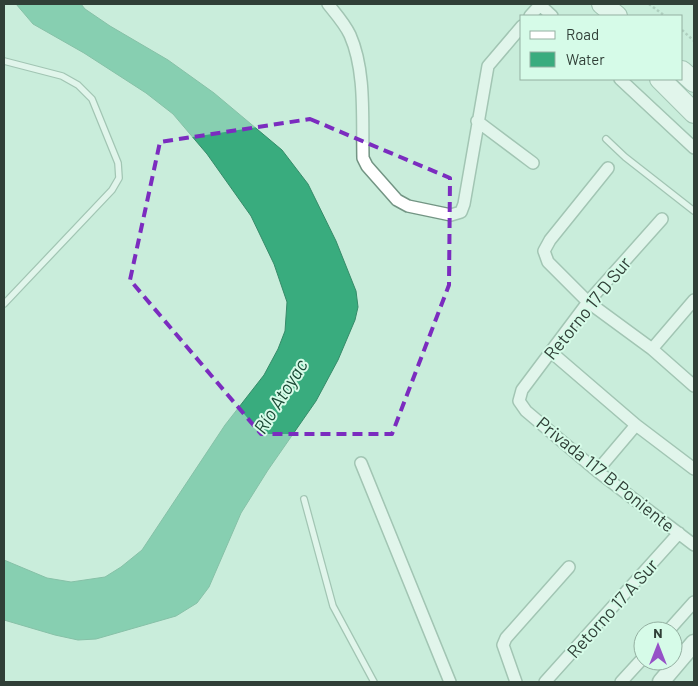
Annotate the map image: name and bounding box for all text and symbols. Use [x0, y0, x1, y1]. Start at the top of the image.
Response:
legend [520, 15, 683, 80]
text: Road [566, 25, 599, 43]
text: Water [566, 50, 605, 68]
street label: Retorno 17 D Sur [539, 252, 635, 364]
water label: Río Atoyac [248, 354, 312, 438]
street label: Privada 117 B Poniente [533, 412, 679, 536]
street label: Retorno 17 A Sur [562, 554, 663, 662]
north arrow [633, 621, 683, 671]
text: N [653, 624, 663, 641]

